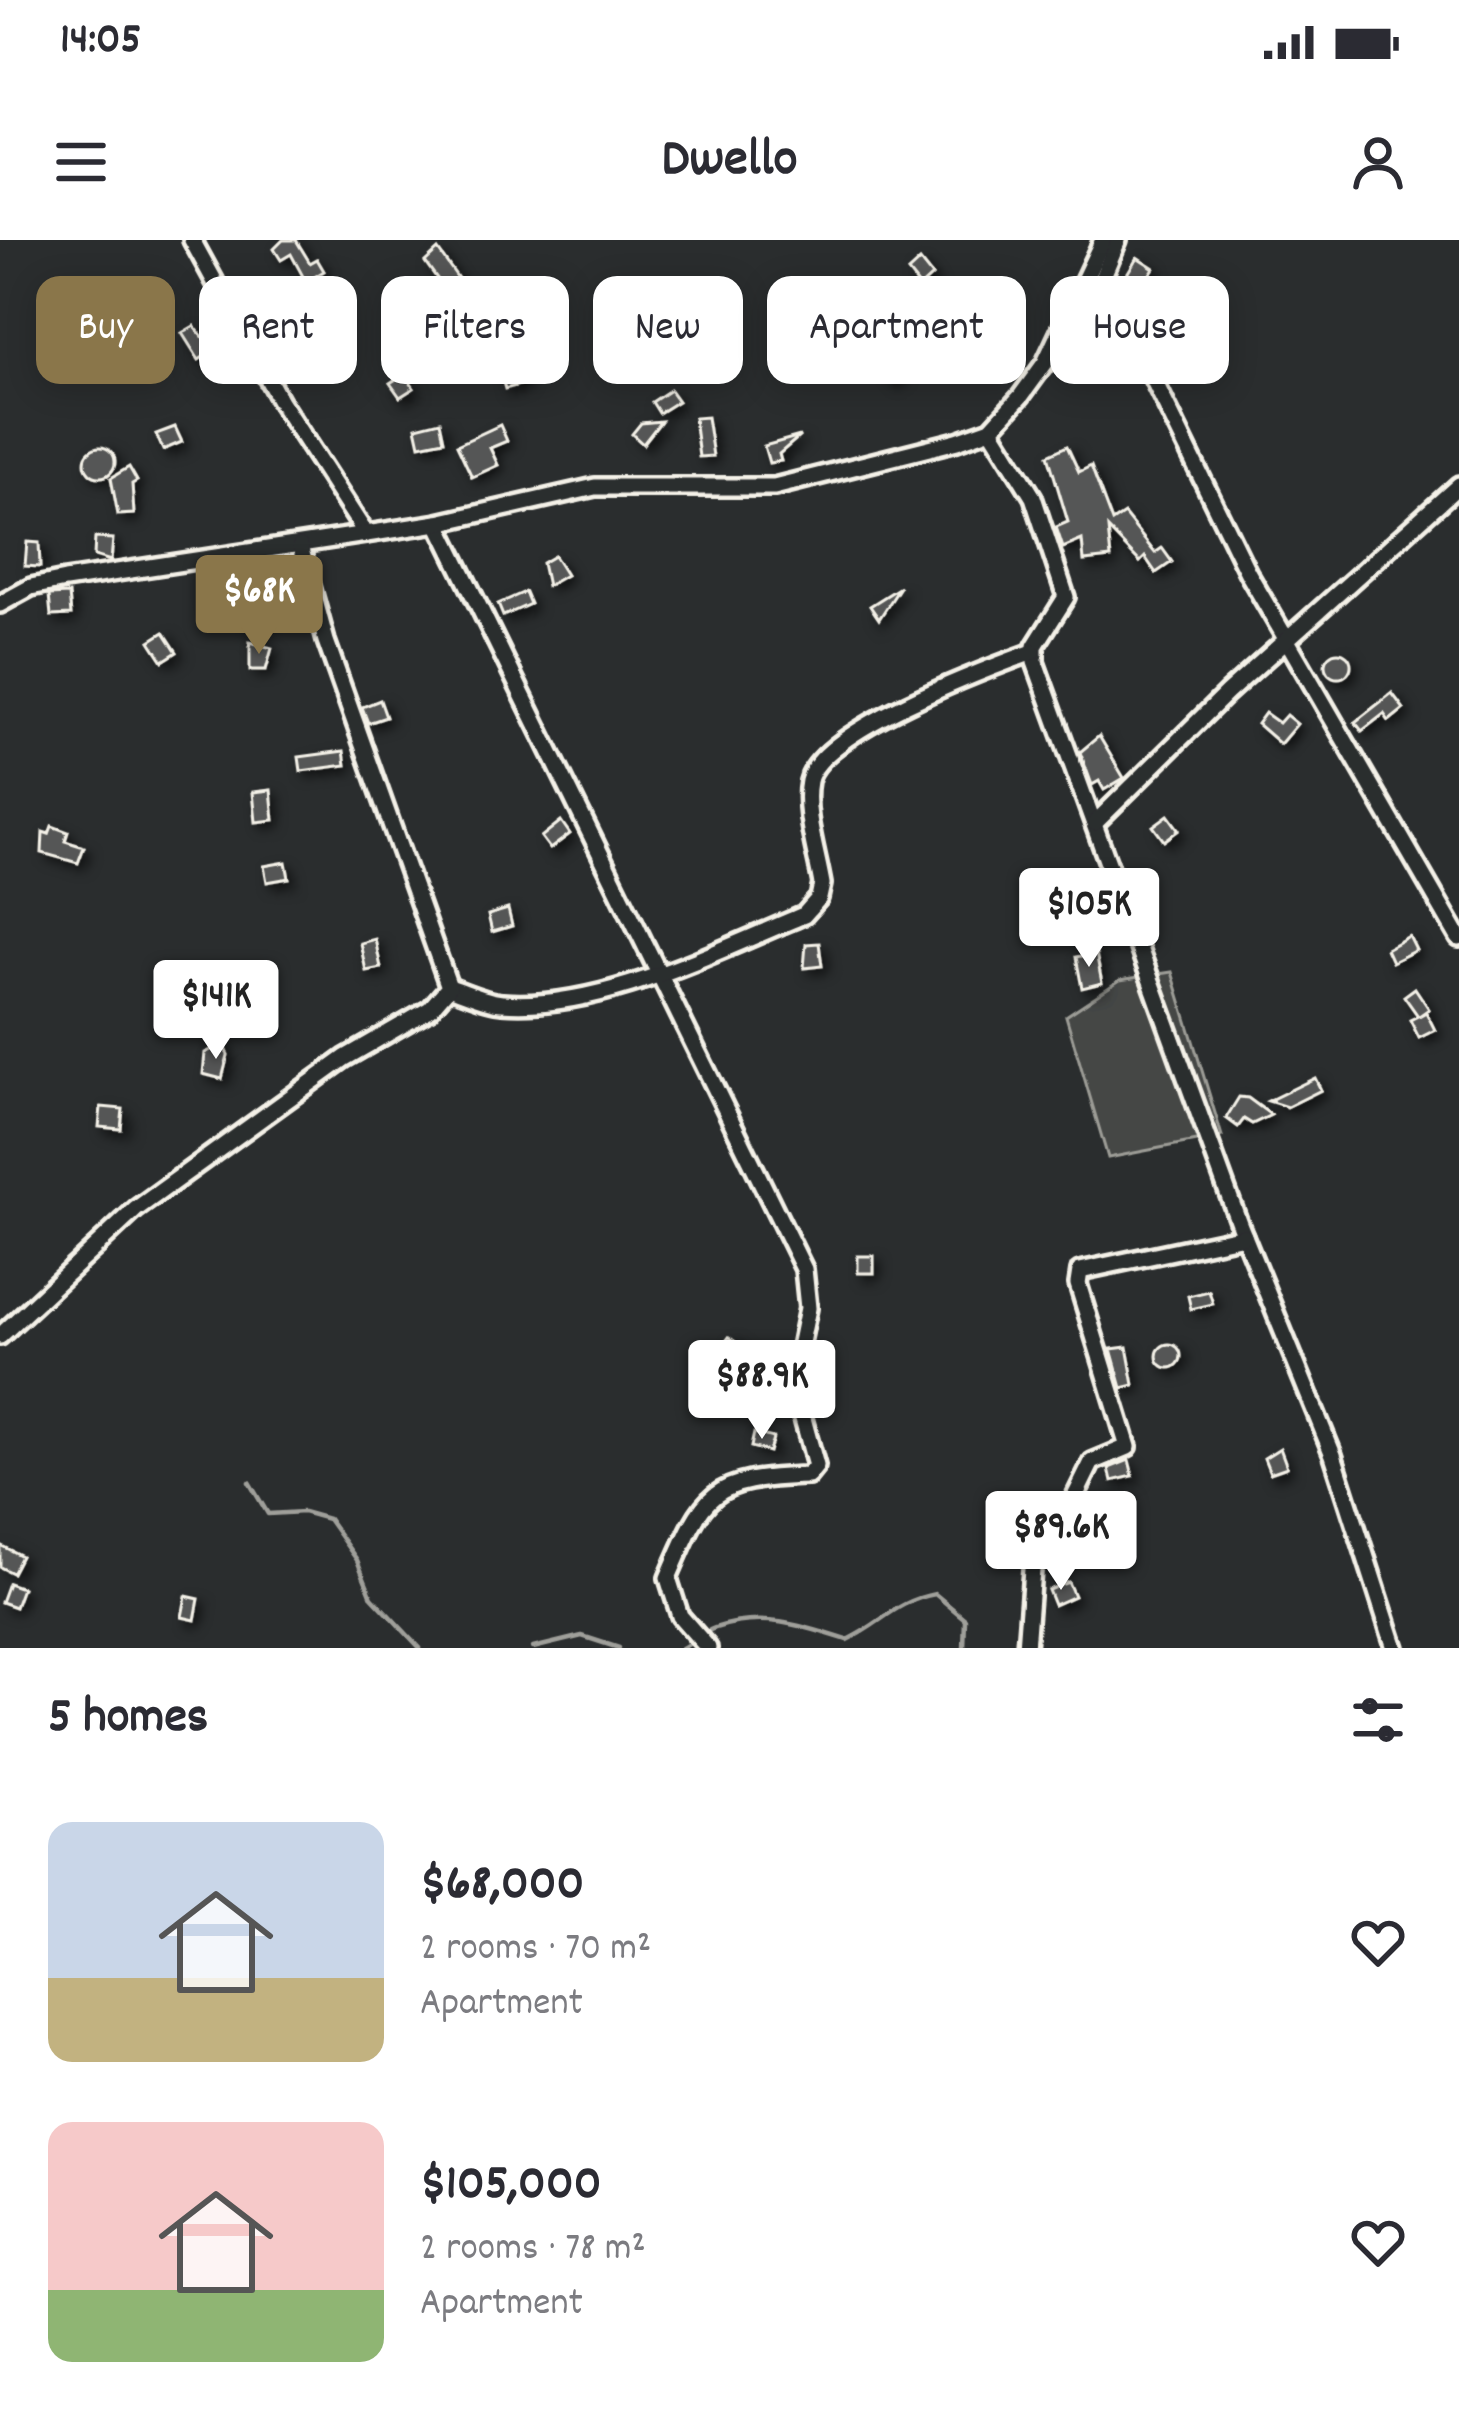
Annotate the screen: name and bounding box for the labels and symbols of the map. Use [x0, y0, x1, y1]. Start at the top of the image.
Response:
pin: $68K [188, 555, 330, 657]
pin: $105K [1005, 868, 1173, 970]
pin: $141K [132, 960, 300, 1062]
pin: $88.9K [664, 1340, 860, 1442]
pin: $89.6K [963, 1491, 1159, 1593]

